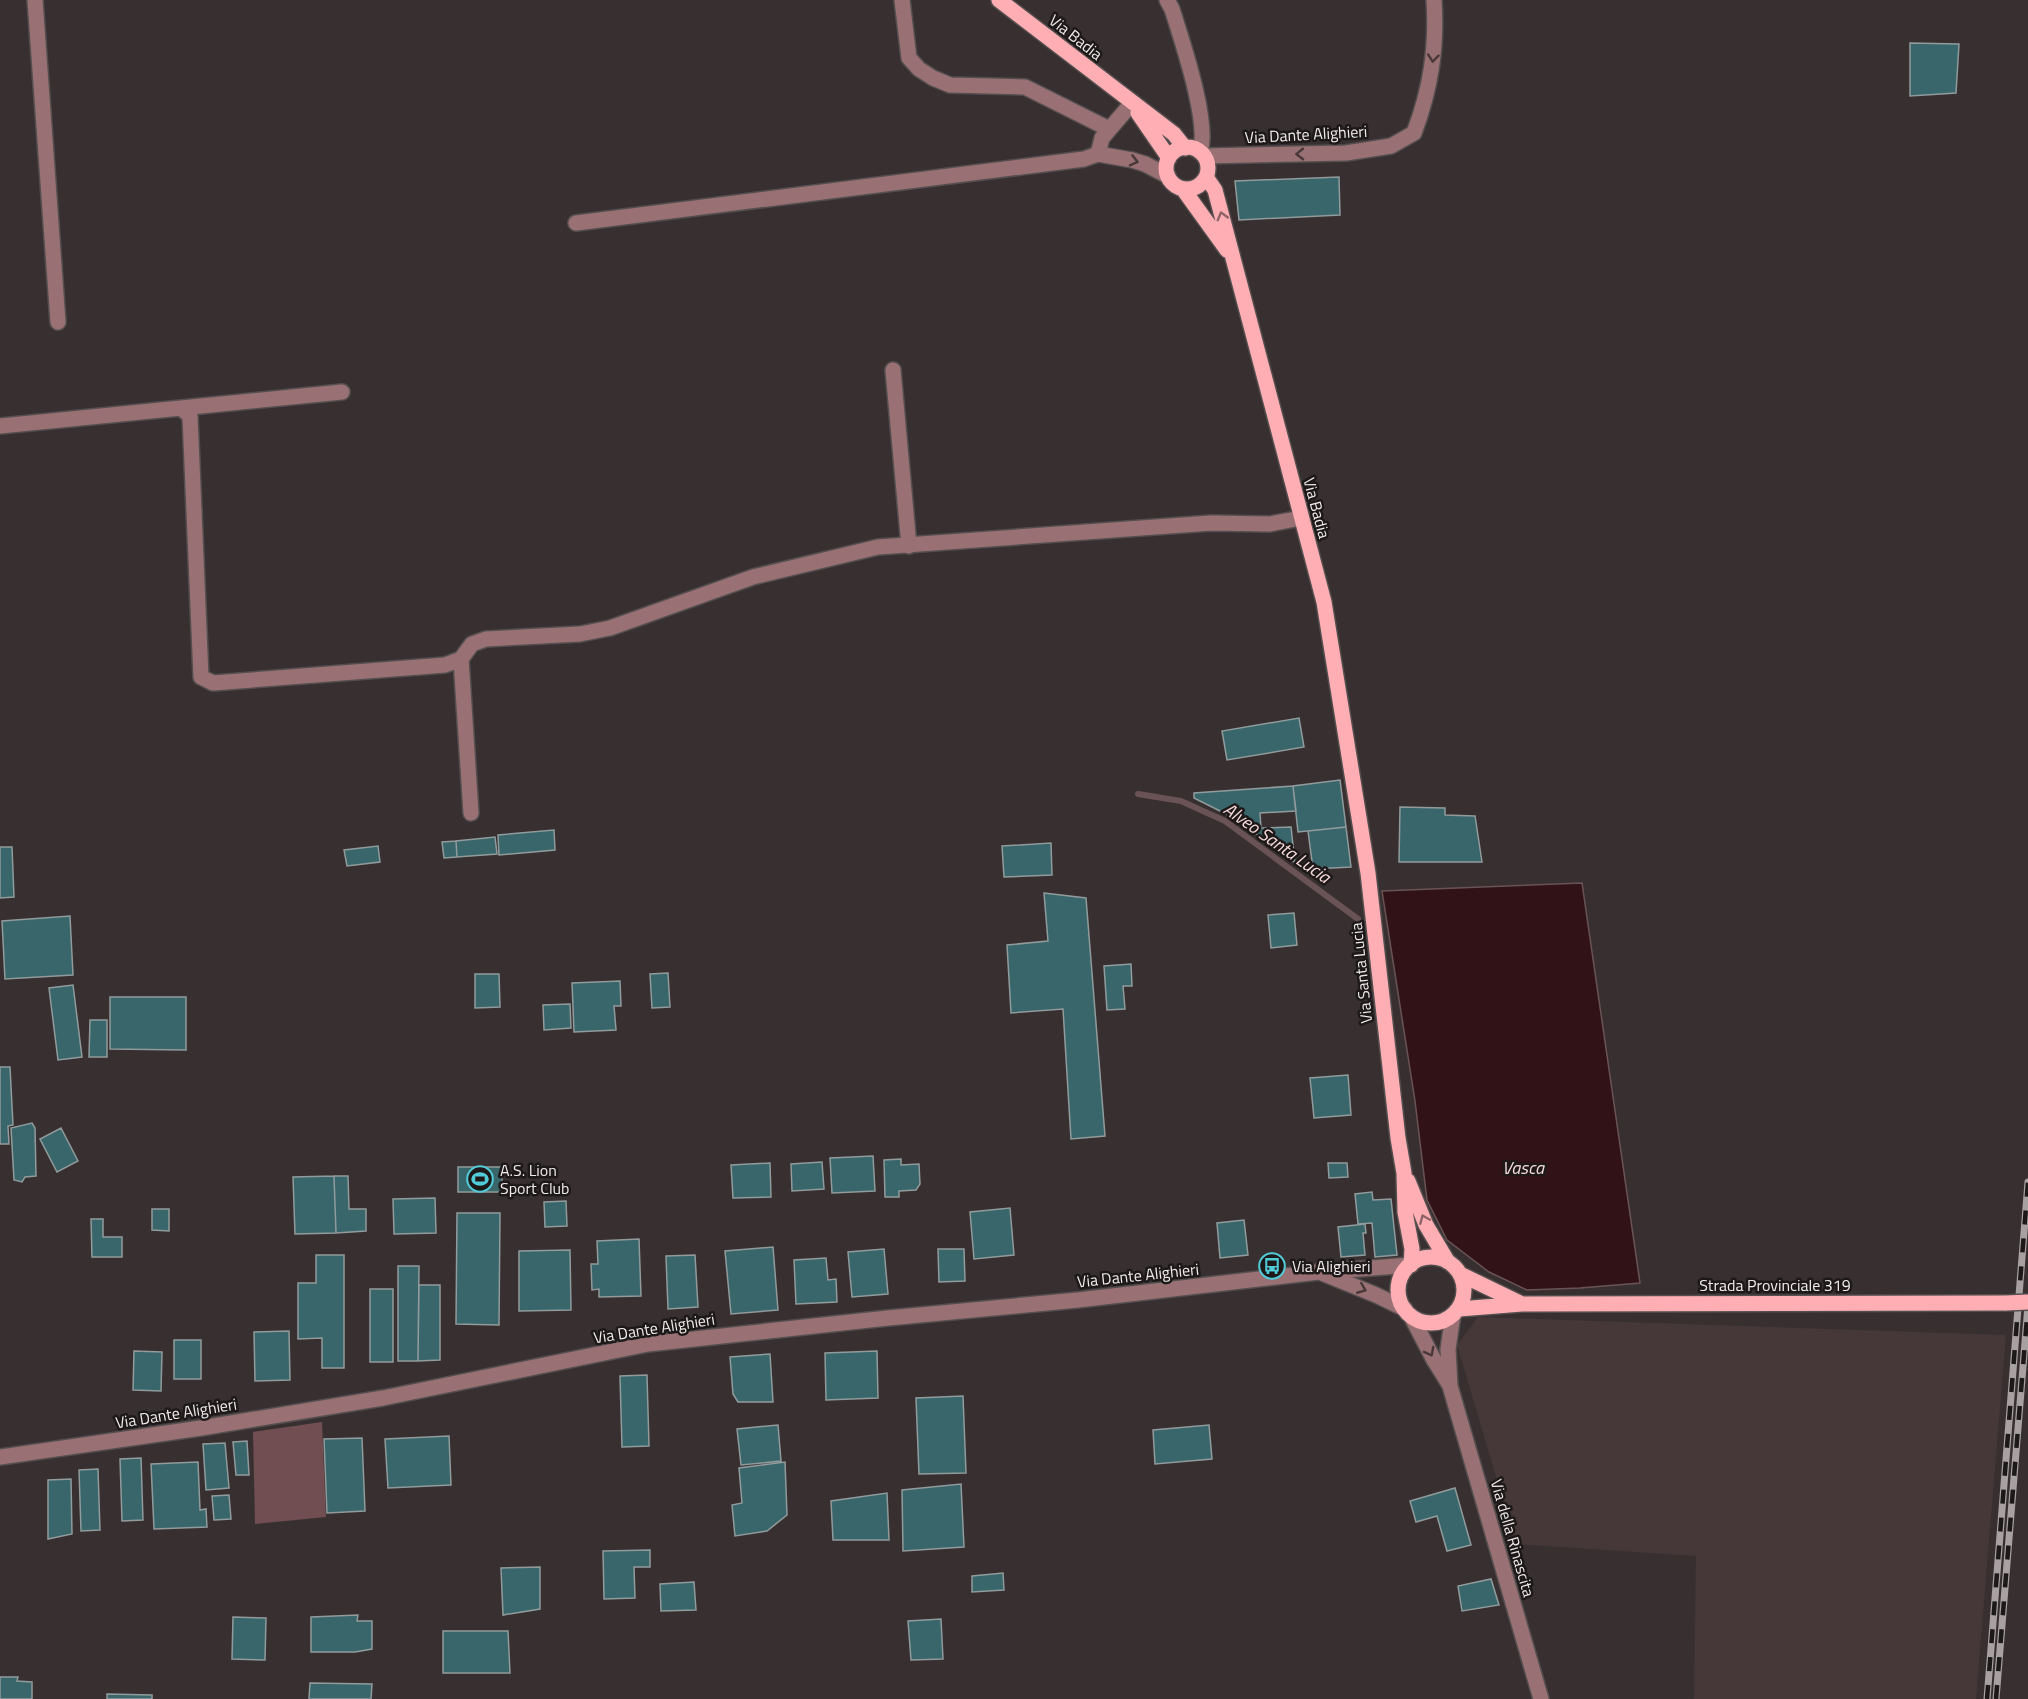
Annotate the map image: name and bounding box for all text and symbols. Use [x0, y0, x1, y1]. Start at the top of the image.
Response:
street label: Via Badia [1044, 8, 1108, 66]
one-way arrow [1427, 54, 1440, 63]
street label: Via Dante Alighieri [1244, 119, 1368, 149]
one-way arrow [1296, 148, 1305, 160]
one-way arrow [1129, 154, 1139, 167]
one-way arrow [1217, 211, 1229, 222]
street label: Via Badia [1297, 475, 1337, 541]
water label: Alveo Santa Lucia [1218, 796, 1337, 890]
street label: Via Santa Lucia [1344, 921, 1378, 1025]
water label: Vasca [1502, 1154, 1545, 1181]
place label: A.S. Lion Sport Club [500, 1158, 570, 1200]
sports icon: A.S. Lion Sport Club [465, 1164, 495, 1194]
one-way arrow [1419, 1214, 1431, 1225]
bus stop icon: Via Alighieri [1257, 1251, 1287, 1281]
place label: Via Alighieri [1292, 1254, 1371, 1278]
street label: Via Dante Alighieri [1076, 1257, 1200, 1293]
street label: Strada Provinciale 319 [1699, 1273, 1851, 1297]
one-way arrow [1357, 1282, 1367, 1295]
street label: Via Dante Alighieri [592, 1307, 716, 1349]
one-way arrow [1422, 1346, 1434, 1357]
street label: Via Dante Alighieri [114, 1392, 238, 1434]
street label: Via della Rinascita [1485, 1476, 1541, 1600]

